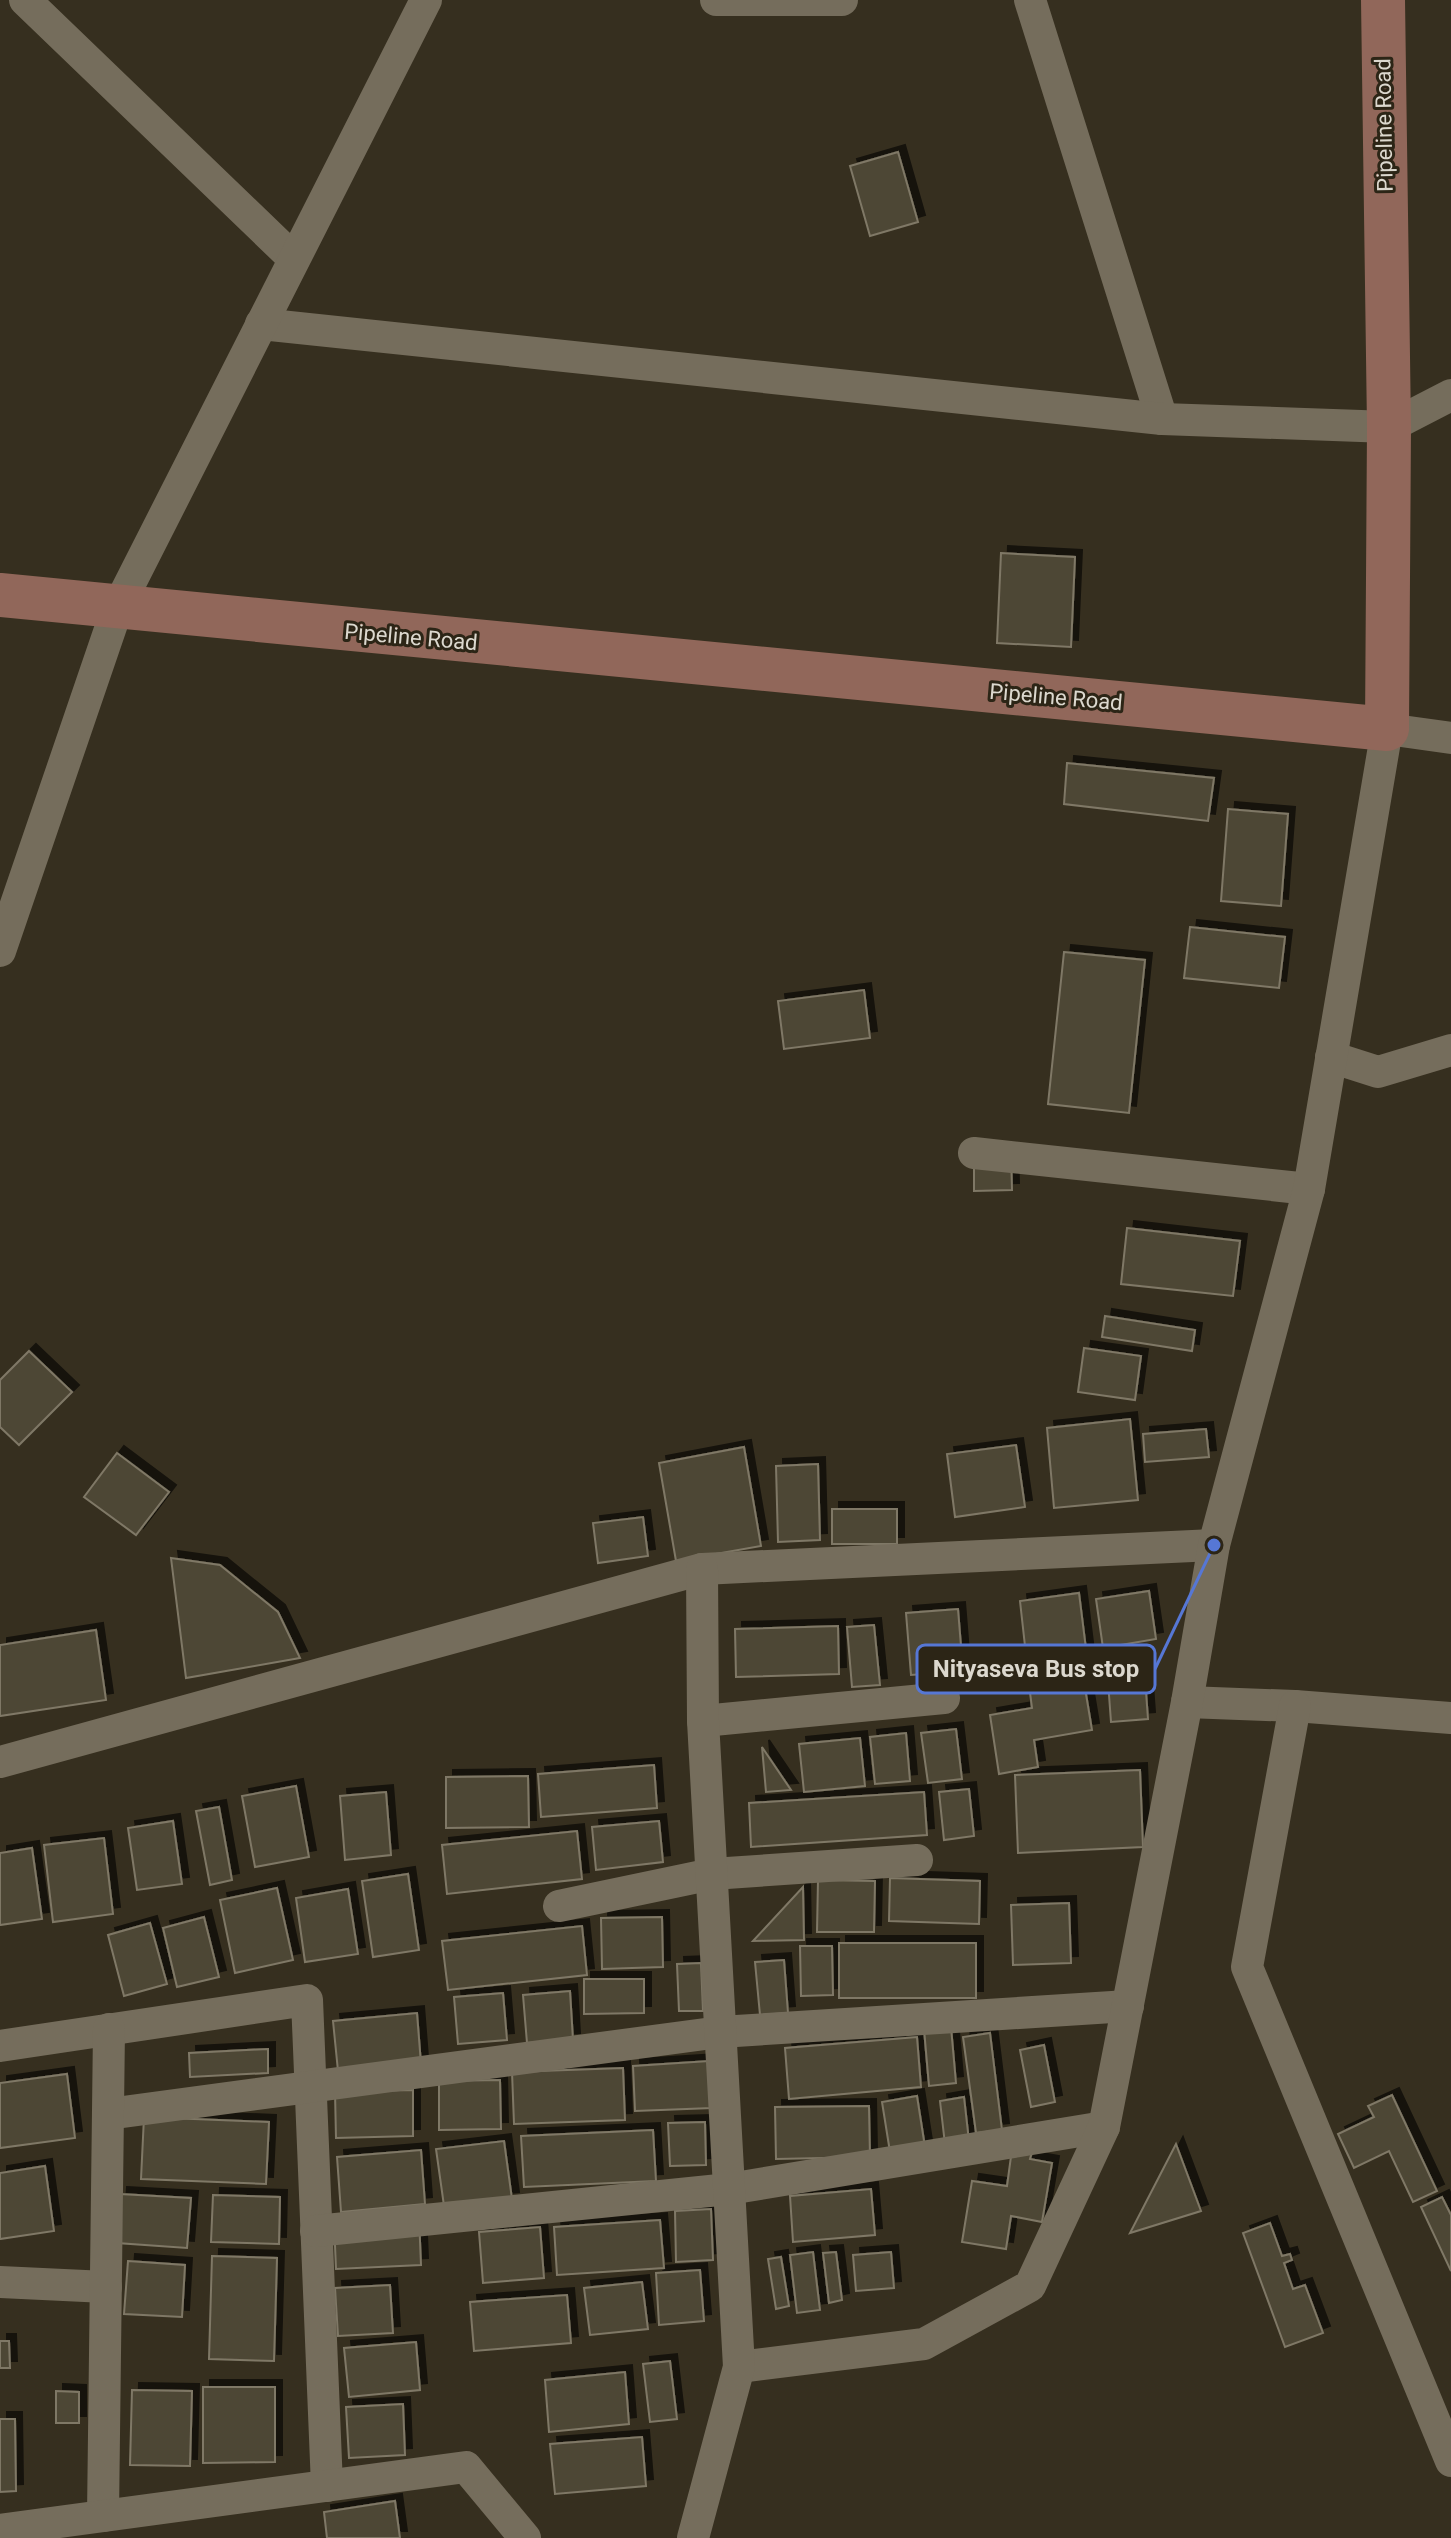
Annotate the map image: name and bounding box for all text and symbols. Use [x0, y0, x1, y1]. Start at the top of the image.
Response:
street label: Pipeline Road [1370, 58, 1398, 192]
street label: Pipeline Road [343, 619, 479, 655]
street label: Pipeline Road [988, 679, 1124, 715]
callout: Nityaseva Bus stop [917, 1645, 1155, 1693]
text: Nityaseva Bus stop [933, 1655, 1139, 1683]

